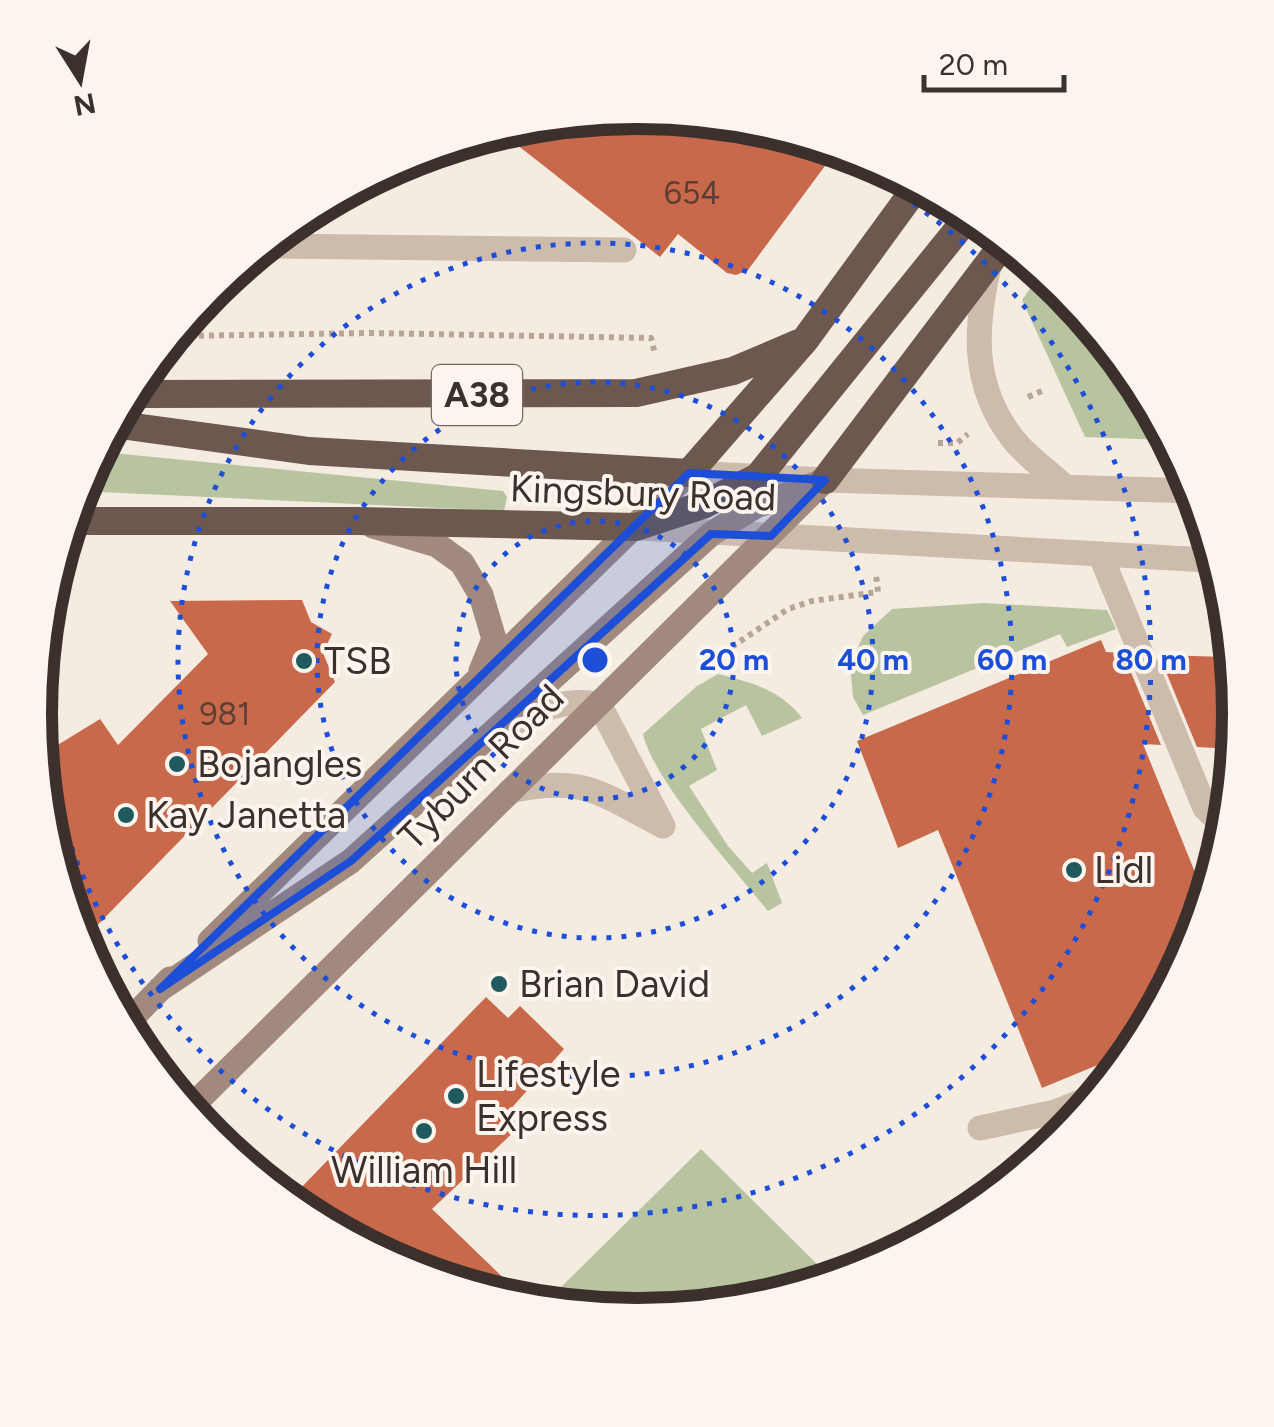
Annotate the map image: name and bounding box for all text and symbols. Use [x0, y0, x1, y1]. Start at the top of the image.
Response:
north arrow [30, 30, 130, 130]
scale bar [924, 30, 1064, 92]
text: 20 m [939, 46, 1008, 83]
text: N [71, 86, 99, 123]
house number: 654 [664, 174, 720, 212]
road number: A38 [432, 365, 522, 425]
street label: Kingsbury Road [509, 465, 777, 521]
place label: TSB [324, 638, 392, 684]
text: 20 m [699, 641, 769, 678]
text: 40 m [837, 641, 909, 678]
text: 60 m [977, 641, 1047, 678]
text: 80 m [1115, 641, 1187, 678]
centre of rings [577, 642, 613, 678]
marker: TSB [293, 650, 315, 672]
street label: Tyburn Road [389, 675, 573, 859]
house number: 981 [200, 695, 250, 733]
place label: Bojangles [197, 741, 362, 787]
marker: Bojangles [166, 753, 188, 775]
place label: Kay Janetta [146, 792, 346, 838]
marker: Kay Janetta [115, 804, 137, 826]
place label: Lidl [1094, 847, 1153, 893]
marker: Lidl [1063, 859, 1085, 881]
place label: Brian David [519, 961, 710, 1007]
marker: Brian David [488, 973, 510, 995]
place label: Lifestyle Express [476, 1051, 620, 1141]
marker: Lifestyle Express [445, 1085, 467, 1107]
marker: William Hill [413, 1120, 435, 1142]
place label: William Hill [331, 1147, 517, 1193]

